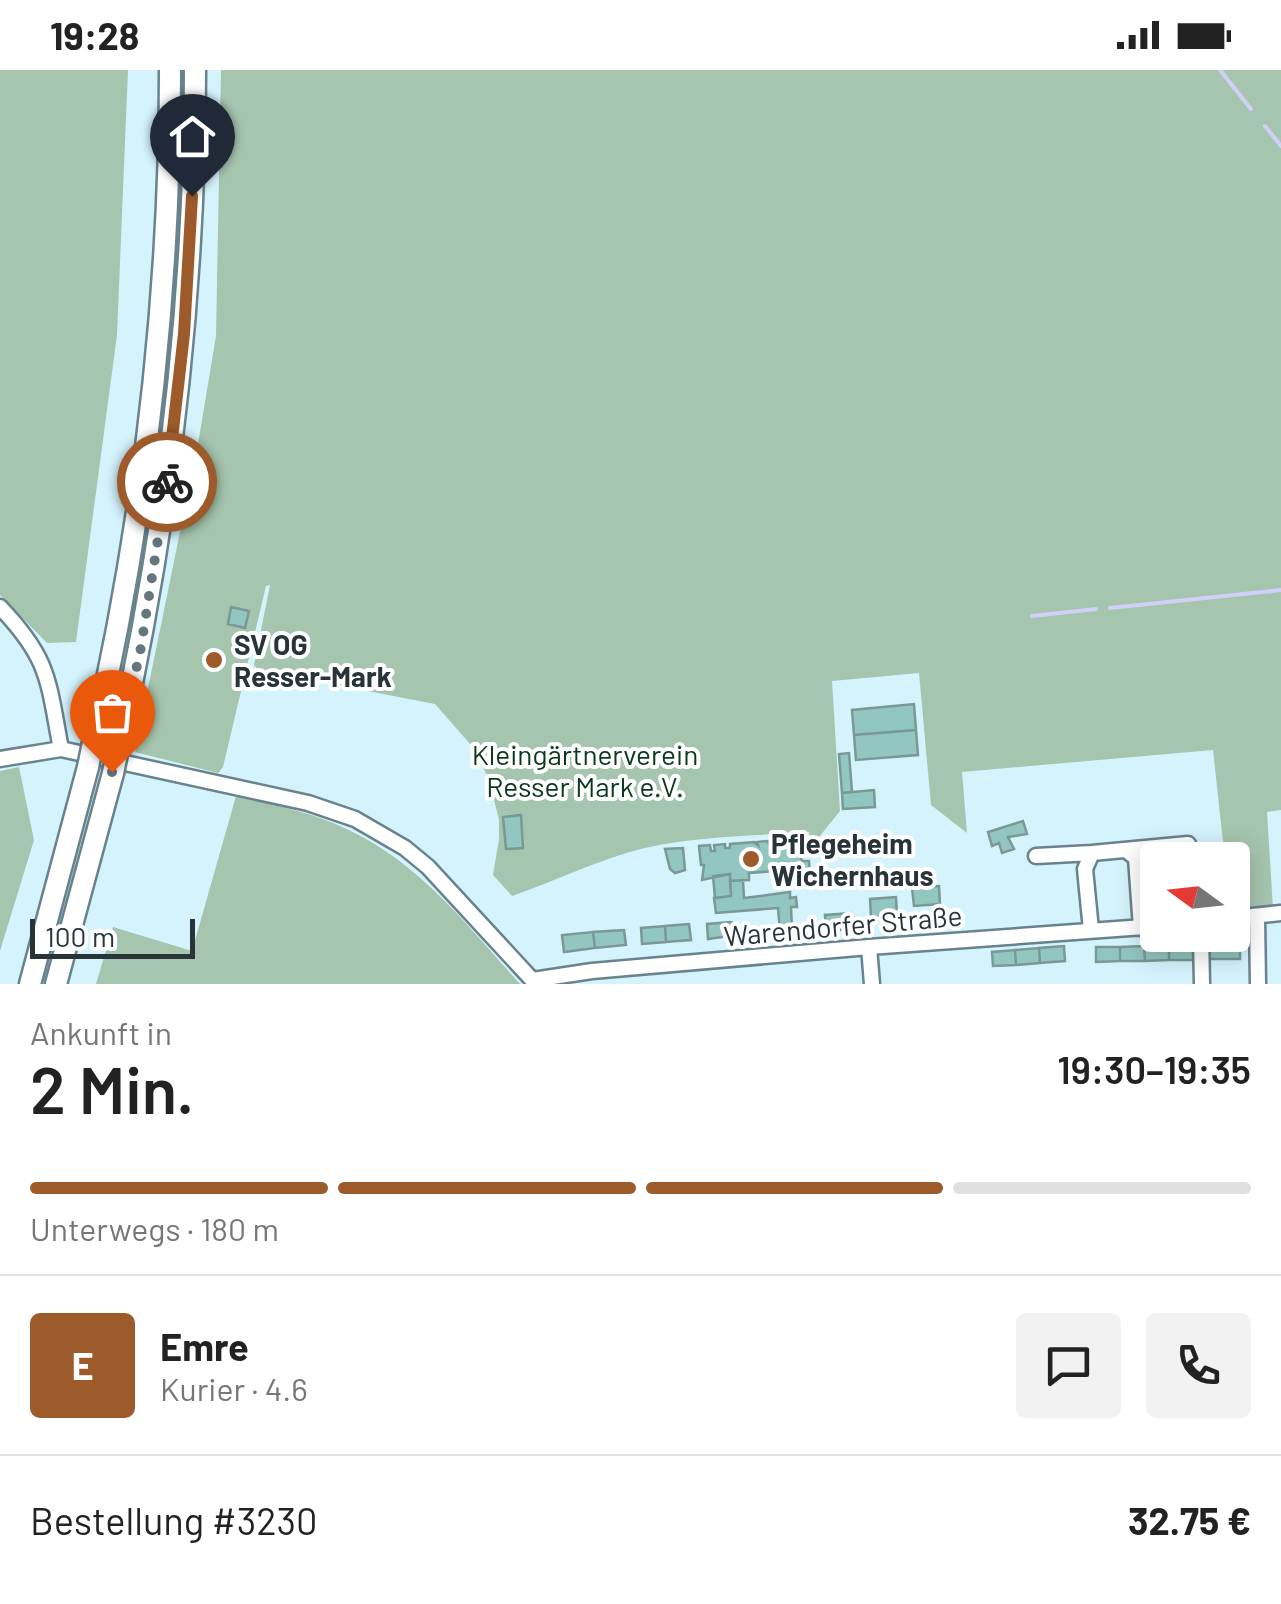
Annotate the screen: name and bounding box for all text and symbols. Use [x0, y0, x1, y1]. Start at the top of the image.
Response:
text: 19:28 [50, 12, 139, 58]
pin [150, 94, 235, 197]
icon: home [165, 109, 220, 164]
courier [117, 432, 217, 532]
icon: bike [140, 455, 195, 510]
place label: SV OG Resser-Mark [234, 627, 392, 693]
marker: SV OG Resser-Mark [203, 649, 225, 671]
pin [70, 670, 155, 773]
icon: bag [85, 685, 140, 740]
park label: Kleingärtnerverein Resser Mark e.V. [472, 737, 698, 803]
place label: Pflegeheim Wichernhaus [771, 826, 934, 892]
north arrow [1140, 842, 1250, 952]
map controls [1140, 842, 1250, 952]
marker: Pflegeheim Wichernhaus [740, 848, 762, 870]
street label: Warendorfer Straße [722, 898, 964, 952]
scale bar [30, 914, 195, 958]
text: 100 m [45, 919, 115, 953]
text: Ankunft in [30, 1013, 172, 1051]
text: 19:30–19:35 [1057, 1046, 1251, 1092]
text: 2 Min. [30, 1049, 194, 1127]
text: Unterwegs · 180 m [30, 1209, 279, 1247]
button: chat [1016, 1313, 1121, 1418]
button: phone [1146, 1313, 1251, 1418]
text: Emre [160, 1323, 249, 1369]
text: E [71, 1342, 94, 1388]
text: Kurier · 4.6 [160, 1369, 308, 1407]
text: Bestellung #3230 [30, 1497, 318, 1543]
text: 32.75 € [1128, 1497, 1251, 1543]

